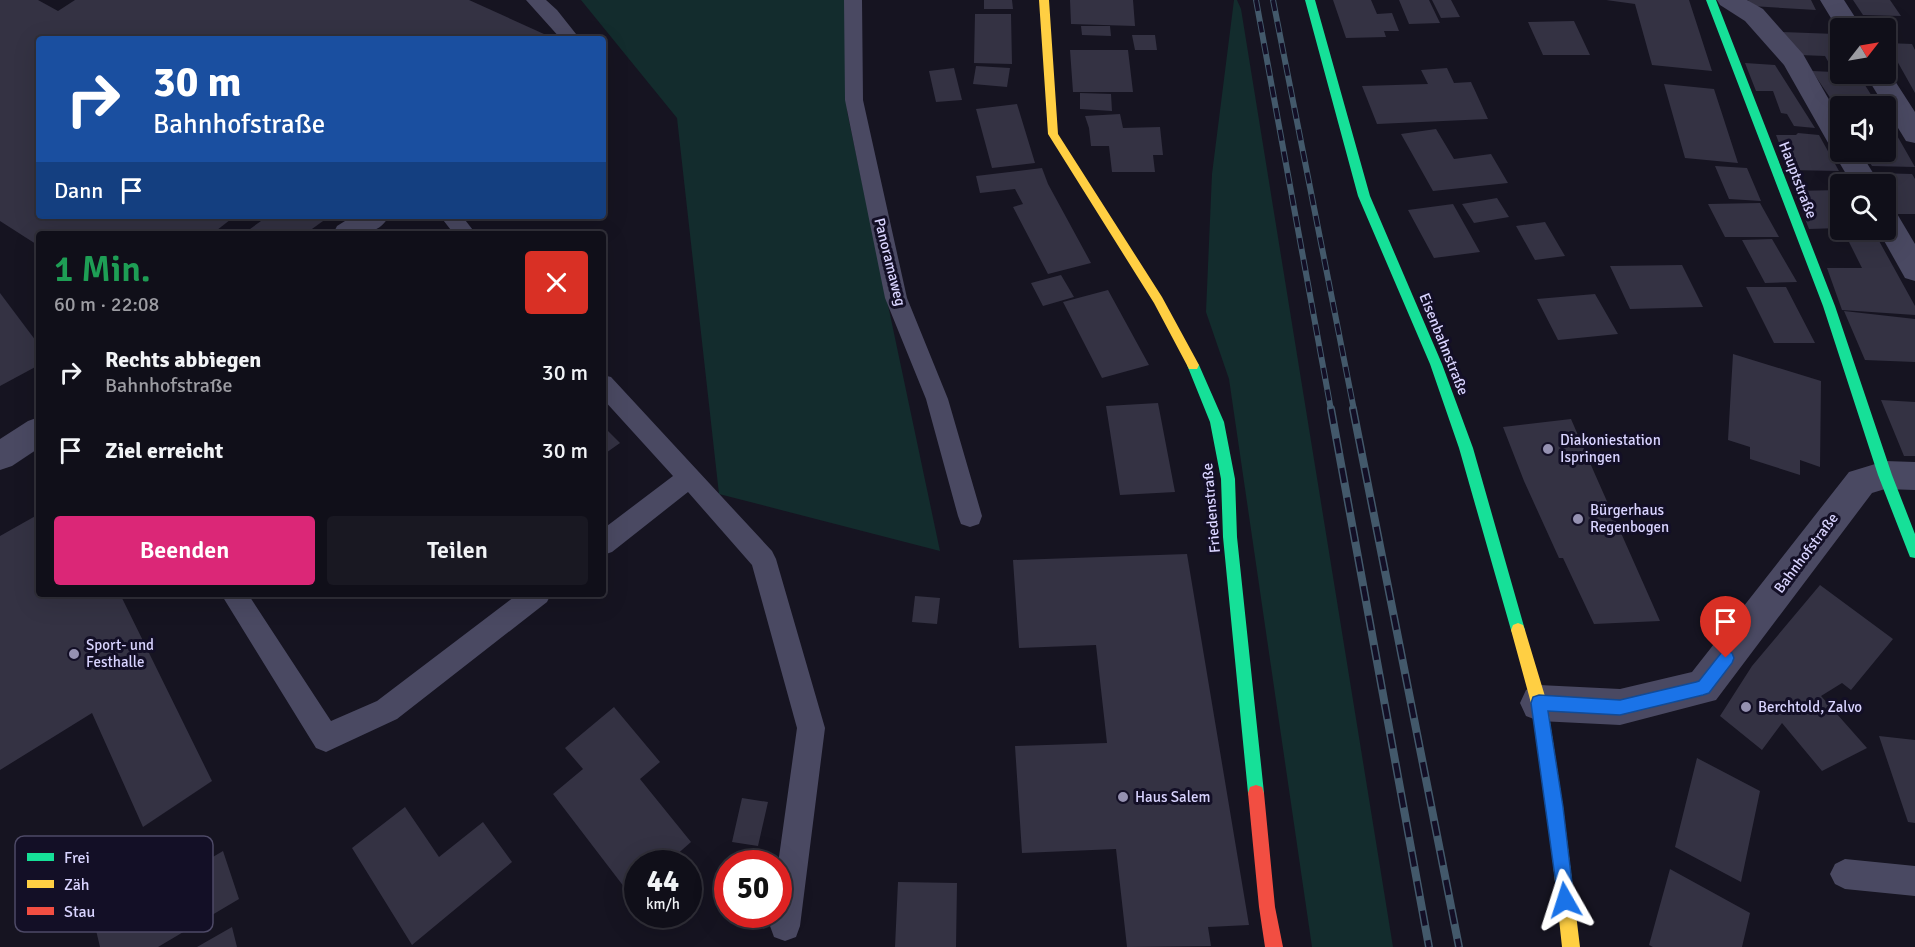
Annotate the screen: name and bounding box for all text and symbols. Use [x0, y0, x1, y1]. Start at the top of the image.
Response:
north arrow [1830, 18, 1896, 84]
map controls [1830, 18, 1896, 240]
text: 30 m [153, 57, 242, 108]
icon: right [54, 60, 132, 138]
button: sound [1830, 96, 1896, 162]
text: Bahnhofstraße [153, 108, 325, 141]
street label: Hauptstraße [1775, 139, 1821, 221]
icon: arrive [115, 174, 148, 207]
button: search [1830, 174, 1896, 240]
text: Dann [54, 177, 103, 204]
street label: Panoramaweg [870, 216, 910, 308]
text: 1 Min. [54, 247, 151, 292]
button: close [525, 251, 588, 314]
street label: Eisenbahnstraße [1415, 290, 1473, 398]
text: 60 m · 22:08 [54, 292, 159, 317]
text: Rechts abbiegen [105, 346, 261, 373]
icon: right [54, 356, 87, 389]
text: 30 m [542, 359, 588, 386]
text: Bahnhofstraße [105, 373, 233, 398]
place label: Diakoniestation Ispringen [1560, 431, 1661, 466]
icon: arrive [54, 434, 87, 467]
text: Ziel erreicht [105, 437, 223, 464]
text: 30 m [542, 437, 588, 464]
marker: Diakoniestation Ispringen [1541, 442, 1555, 456]
street label: Friedenstraße [1198, 462, 1224, 554]
place label: Bürgerhaus Regenbogen [1590, 501, 1669, 536]
street label: Bahnhofstraße [1770, 509, 1842, 597]
marker: Bürgerhaus Regenbogen [1571, 512, 1585, 526]
button: Beenden [54, 516, 315, 585]
button: Teilen [327, 516, 588, 585]
pin [1700, 596, 1751, 658]
icon: arrive [1709, 605, 1742, 638]
place label: Sport- und Festhalle [86, 636, 154, 671]
marker: Sport- und Festhalle [67, 647, 81, 661]
place label: Berchtold, Zalvo [1758, 698, 1862, 716]
marker: Berchtold, Zalvo [1739, 700, 1753, 714]
place label: Haus Salem [1135, 788, 1210, 806]
marker: Haus Salem [1116, 790, 1130, 804]
legend [15, 836, 213, 932]
text: Frei [64, 848, 90, 868]
speed limit sign: 50 [714, 850, 792, 928]
text: 44 [647, 863, 679, 900]
position arrow [1533, 868, 1597, 932]
text: Zäh [64, 875, 90, 895]
text: km/h [646, 895, 680, 913]
text: Stau [64, 902, 95, 922]

